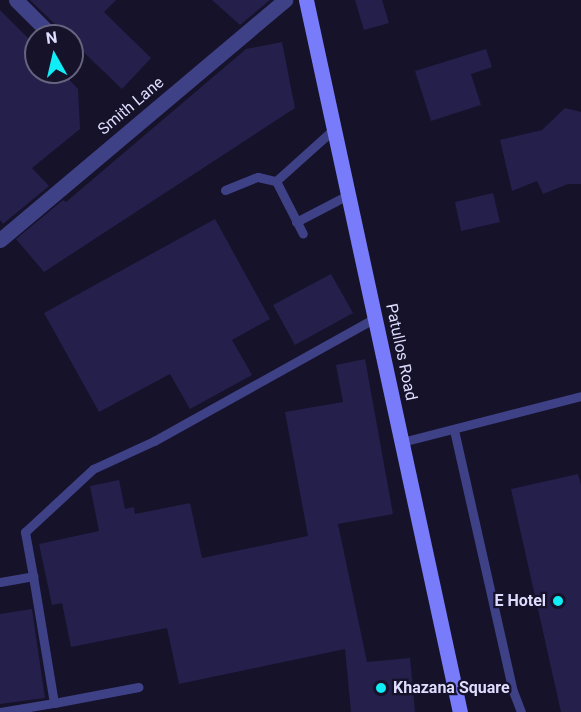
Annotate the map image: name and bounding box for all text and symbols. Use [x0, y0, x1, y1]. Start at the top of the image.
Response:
north arrow [24, 24, 84, 84]
text: N [45, 27, 59, 48]
street label: Smith Lane [94, 73, 168, 139]
street label: Patullos Road [381, 302, 421, 402]
place label: E Hotel [494, 591, 546, 611]
marker: E Hotel [551, 594, 565, 608]
place label: Khazana Square [393, 678, 510, 698]
marker: Khazana Square [374, 681, 388, 695]

